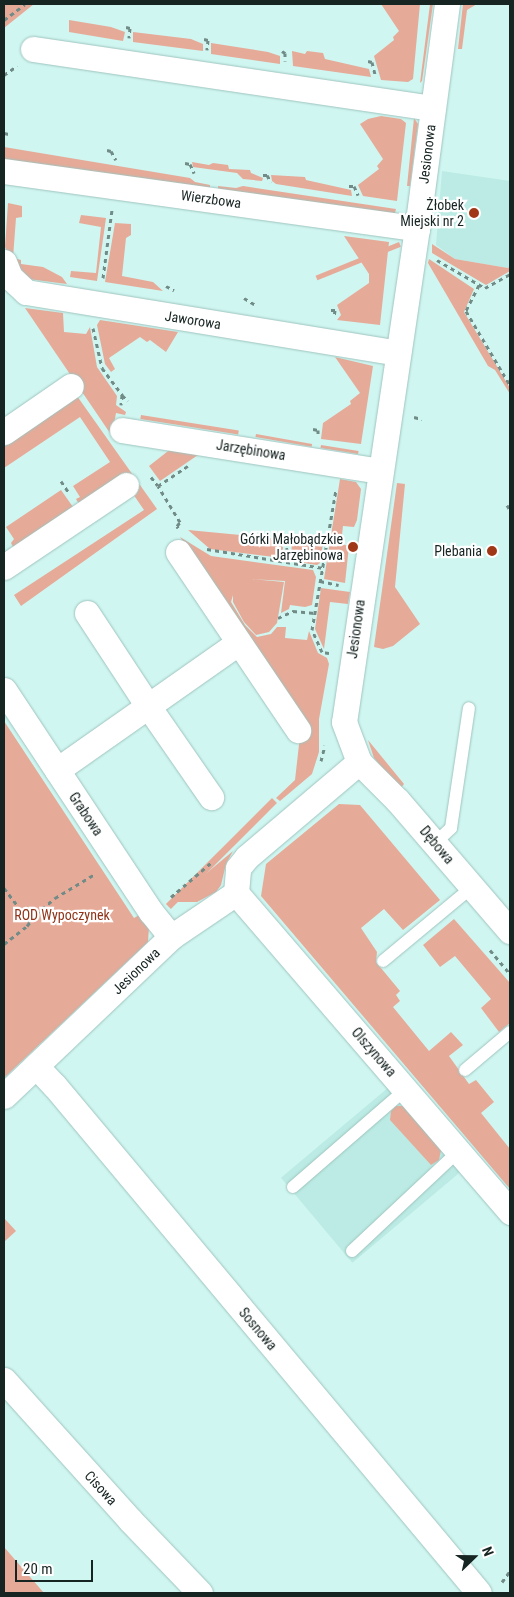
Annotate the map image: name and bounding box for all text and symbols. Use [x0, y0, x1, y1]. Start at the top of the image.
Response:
street label: Jesionowa [415, 123, 439, 185]
street label: Wierzbowa [180, 186, 242, 212]
place label: Żłobek Miejski nr 2 [400, 197, 464, 230]
marker: Żłobek Miejski nr 2 [468, 207, 480, 219]
street label: Jaworowa [164, 307, 222, 333]
street label: Jarzębinowa [215, 436, 287, 464]
place label: Górki Małobądzkie Jarzębinowa [240, 531, 343, 564]
marker: Górki Małobądzkie Jarzębinowa [347, 541, 359, 553]
place label: Plebania [434, 543, 482, 559]
marker: Plebania [486, 545, 498, 557]
street label: Jesionowa [344, 598, 368, 660]
street label: Grabowa [65, 789, 107, 839]
street label: Dębowa [416, 823, 458, 867]
park label: ROD Wypoczynek [14, 907, 110, 923]
street label: Jesionowa [109, 944, 163, 998]
street label: Olszynowa [348, 1024, 400, 1080]
street label: Sosnowa [235, 1304, 281, 1354]
street label: Cisowa [81, 1467, 121, 1509]
north arrow [449, 1532, 499, 1582]
text: N [479, 1544, 497, 1558]
scale bar [18, 1550, 95, 1582]
text: 20 m [23, 1560, 53, 1578]

